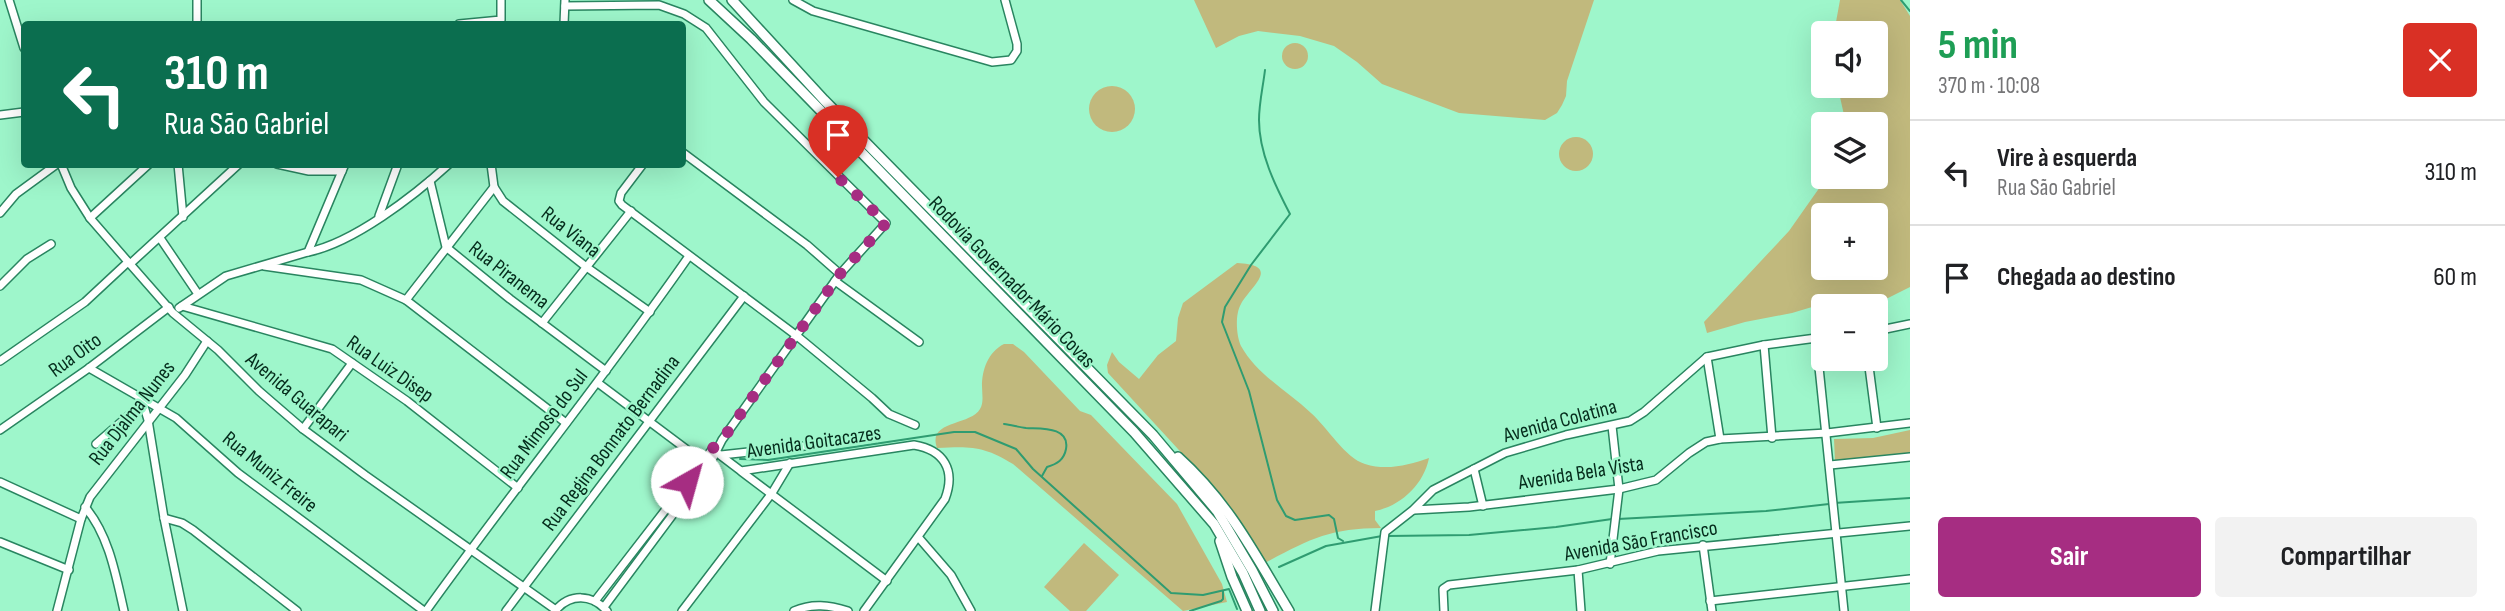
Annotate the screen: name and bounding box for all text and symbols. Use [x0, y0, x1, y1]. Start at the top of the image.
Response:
text: 5 min [1938, 20, 2018, 71]
map controls [1811, 21, 1888, 371]
button: sound [1811, 21, 1888, 98]
button: close [2403, 23, 2477, 97]
text: 310 m [164, 45, 269, 104]
icon: left [49, 49, 140, 140]
text: 370 m · 10:08 [1938, 72, 2040, 100]
text: Rua São Gabriel [164, 105, 329, 144]
pin [808, 105, 868, 177]
button: layers [1811, 112, 1888, 189]
icon: arrive [819, 116, 857, 154]
text: Vire à esquerda [1997, 143, 2137, 174]
icon: left [1938, 154, 1976, 192]
text: 310 m [2425, 157, 2477, 188]
text: Rua São Gabriel [1997, 174, 2116, 202]
street label: Rodovia Governador Mário Covas [924, 191, 1100, 373]
street label: Rua Viana [536, 201, 606, 263]
button: + [1811, 203, 1888, 280]
street label: Rua Piranema [464, 236, 554, 314]
icon: arrive [1938, 259, 1976, 297]
text: Chegada ao destino [1997, 262, 2176, 293]
text: 60 m [2433, 262, 2477, 293]
button: − [1811, 294, 1888, 371]
street label: Rua Oito [44, 328, 106, 382]
street label: Rua Luiz Disep [342, 330, 438, 408]
street label: Avenida Guarapari [240, 346, 353, 447]
street label: Rua Regina Bonnato Bernadina [537, 350, 685, 536]
street label: Rua Djalma Nunes [84, 356, 180, 470]
street label: Rua Mimoso do Sul [495, 364, 593, 484]
street label: Avenida Colatina [1500, 394, 1619, 448]
street label: Avenida Goitacazes [744, 420, 883, 464]
street label: Rua Muniz Freire [217, 426, 323, 518]
position arrow [650, 445, 724, 519]
street label: Avenida Bela Vista [1516, 451, 1645, 495]
street label: Avenida São Francisco [1562, 515, 1719, 567]
button: Sair [1938, 517, 2201, 597]
button: Compartilhar [2215, 517, 2477, 597]

